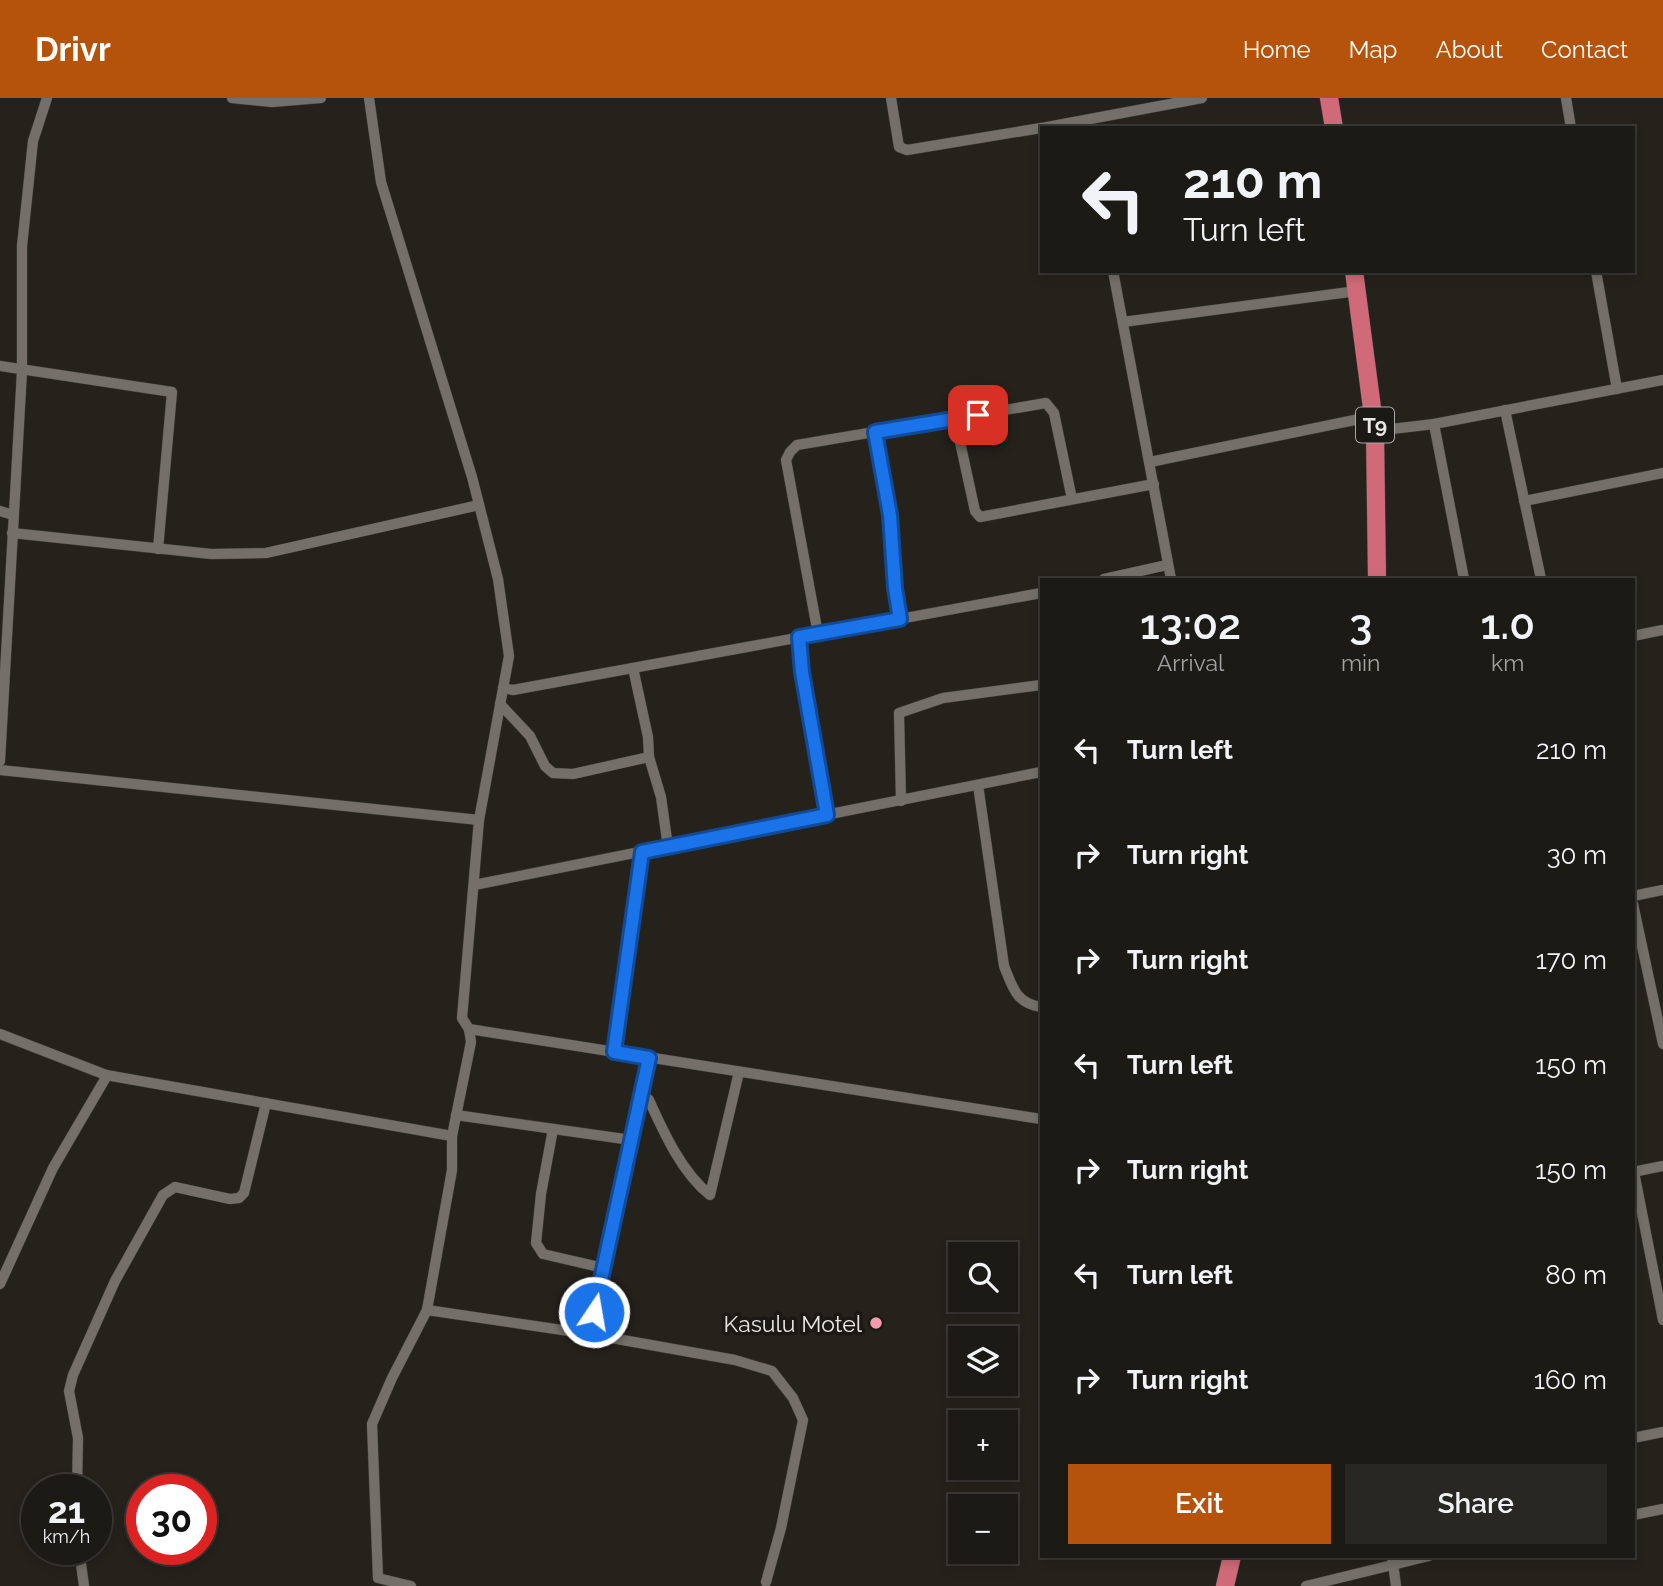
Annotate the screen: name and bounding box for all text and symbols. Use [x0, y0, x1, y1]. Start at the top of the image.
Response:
text: Drivr [35, 30, 111, 69]
text: Home [1243, 35, 1311, 64]
text: Map [1349, 35, 1397, 64]
text: About [1435, 35, 1503, 64]
text: Contact [1541, 35, 1628, 64]
text: 210 m [1183, 152, 1322, 209]
icon: left [1068, 154, 1159, 245]
text: Turn left [1183, 211, 1305, 248]
pin [948, 385, 1008, 445]
icon: arrive [959, 396, 997, 434]
road number: T9 [1356, 408, 1394, 442]
text: 13:02 [1140, 600, 1241, 649]
text: 3 [1349, 600, 1372, 649]
text: 1.0 [1480, 600, 1535, 649]
text: Arrival [1157, 649, 1224, 676]
text: min [1341, 649, 1381, 676]
text: km [1491, 649, 1524, 676]
icon: left [1068, 731, 1106, 769]
text: Turn left [1127, 735, 1233, 765]
text: 210 m [1536, 735, 1607, 765]
icon: right [1068, 836, 1106, 874]
text: Turn right [1127, 840, 1248, 870]
text: 30 m [1547, 840, 1607, 870]
icon: right [1068, 941, 1106, 979]
text: Turn right [1127, 945, 1248, 975]
text: 170 m [1536, 945, 1607, 975]
icon: left [1068, 1046, 1106, 1084]
text: Turn left [1127, 1050, 1233, 1080]
text: 150 m [1535, 1050, 1607, 1080]
icon: right [1068, 1151, 1106, 1189]
text: Turn right [1127, 1155, 1248, 1185]
text: 150 m [1535, 1155, 1607, 1185]
map controls [948, 1242, 1018, 1564]
button: search [948, 1242, 1018, 1312]
icon: left [1068, 1256, 1106, 1294]
text: Turn left [1127, 1260, 1233, 1290]
text: 80 m [1545, 1260, 1607, 1290]
position arrow [557, 1275, 631, 1349]
place label: Kasulu Motel [723, 1310, 863, 1337]
marker: Kasulu Motel [868, 1315, 884, 1331]
button: layers [948, 1326, 1018, 1396]
icon: right [1068, 1361, 1106, 1399]
text: Turn right [1127, 1365, 1248, 1395]
text: 160 m [1534, 1365, 1607, 1395]
button: + [948, 1410, 1018, 1480]
button: Exit [1068, 1464, 1331, 1544]
button: Share [1345, 1464, 1607, 1544]
speed limit sign: 30 [126, 1474, 217, 1565]
text: 21 [48, 1490, 85, 1531]
button: − [948, 1494, 1018, 1564]
text: km/h [43, 1526, 90, 1547]

